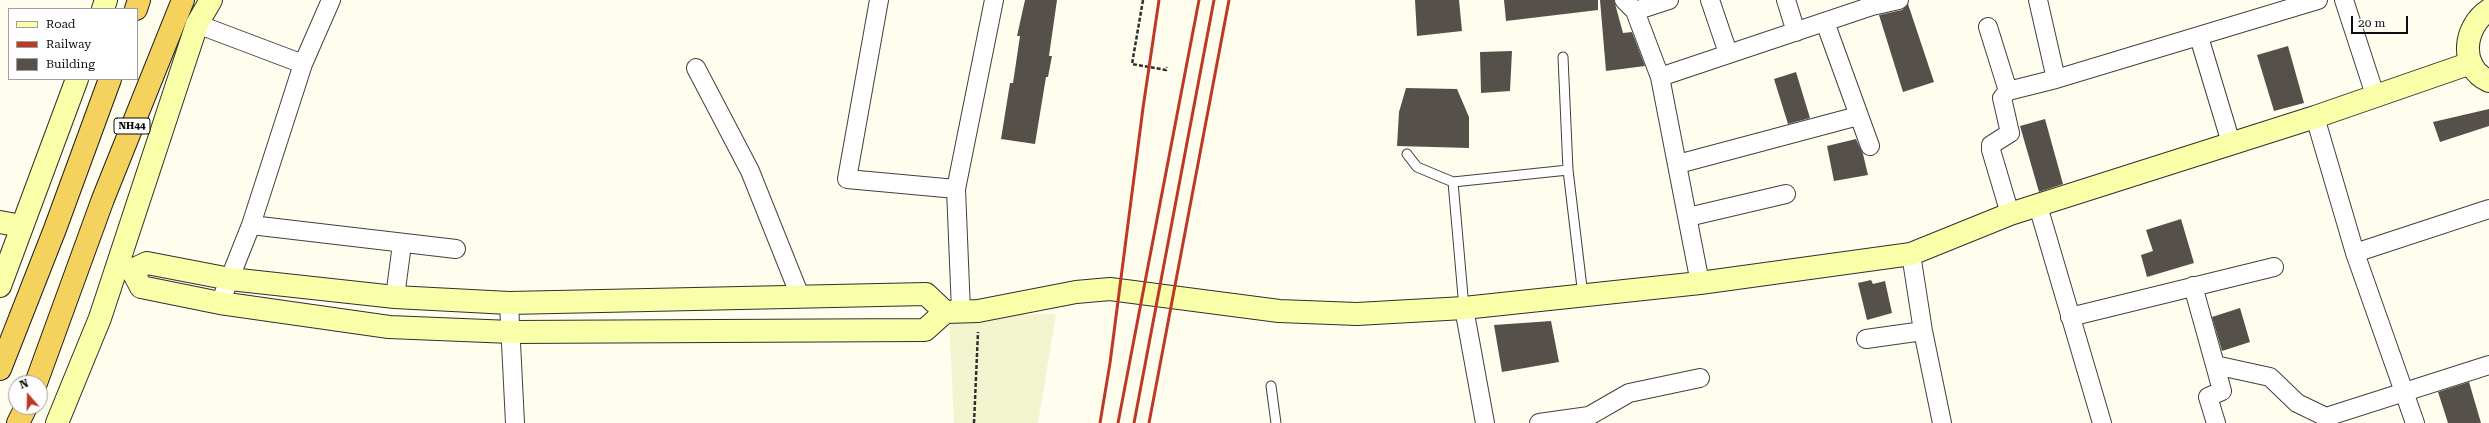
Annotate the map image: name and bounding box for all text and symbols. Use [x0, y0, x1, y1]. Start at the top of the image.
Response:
legend [8, 8, 138, 80]
scale bar [2353, 8, 2410, 34]
text: 20 m [2358, 16, 2385, 30]
text: Road [46, 17, 75, 31]
text: Railway [46, 37, 91, 51]
text: Building [46, 57, 95, 71]
road number: NH44 [114, 118, 150, 134]
north arrow [8, 375, 48, 415]
text: N [18, 377, 30, 392]

